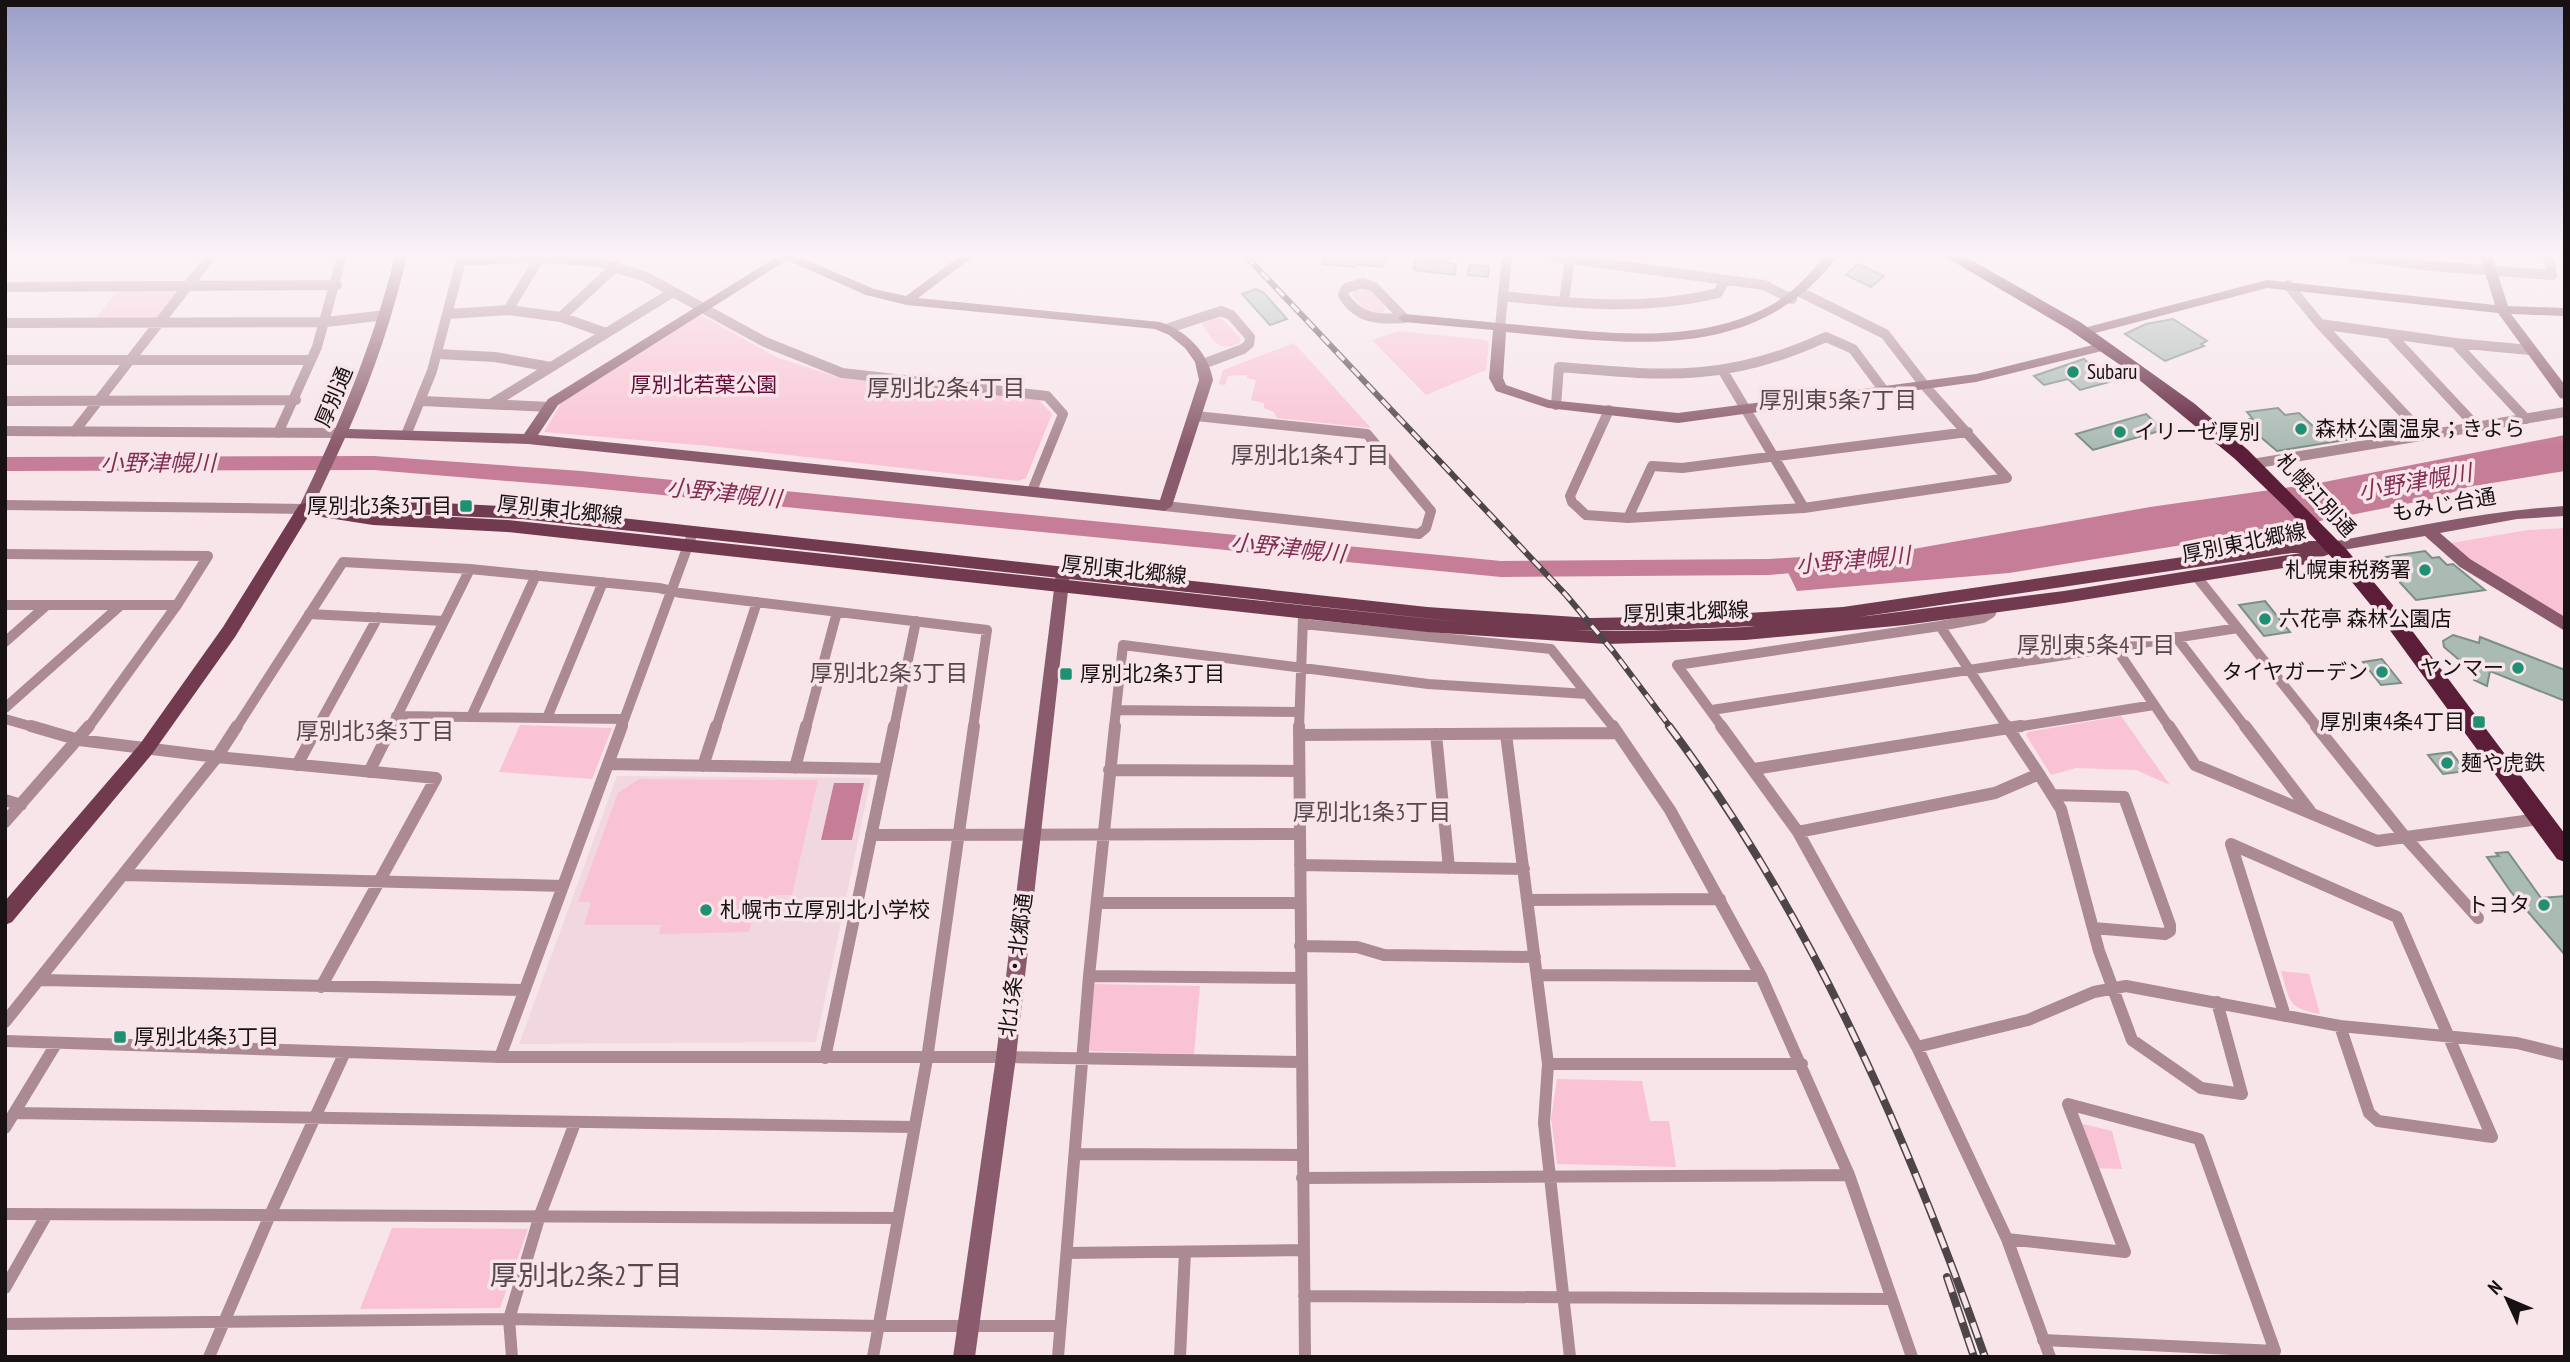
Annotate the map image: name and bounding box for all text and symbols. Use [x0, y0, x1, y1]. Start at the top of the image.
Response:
place label: Subaru [2087, 358, 2137, 385]
street label: 厚別通 [309, 363, 358, 431]
marker: Subaru [2065, 364, 2081, 380]
park label: 厚別北若葉公園 [631, 371, 778, 398]
district label: 厚別北2条4丁目 [867, 373, 1025, 402]
district label: 厚別東5条7丁目 [1759, 385, 1917, 414]
place label: 森林公園温泉；きよら [2315, 415, 2525, 442]
place label: イリーゼ厚別 [2134, 418, 2260, 445]
marker: 森林公園温泉；きよら [2293, 421, 2309, 437]
marker: イリーゼ厚別 [2112, 424, 2128, 440]
district label: 厚別北1条4丁目 [1231, 440, 1389, 469]
street label: 札幌江別通 [2271, 447, 2362, 542]
water label: 小野津幌川 [101, 448, 219, 477]
water label: 小野津幌川 [2356, 457, 2477, 506]
water label: 小野津幌川 [665, 472, 786, 513]
street label: もみじ台通 [2390, 482, 2498, 527]
street label: 厚別東北郷線 [496, 489, 624, 530]
place label: 厚別北3条3丁目 [307, 492, 452, 519]
marker: 厚別北3条3丁目 [458, 498, 474, 514]
street label: 厚別東北郷線 [2179, 517, 2308, 568]
water label: 小野津幌川 [1229, 527, 1350, 568]
water label: 小野津幌川 [1794, 540, 1914, 579]
street label: 厚別東北郷線 [1060, 549, 1188, 590]
place label: 札幌東税務署 [2285, 556, 2411, 583]
marker: 札幌東税務署 [2417, 562, 2433, 578]
street label: 厚別東北郷線 [1623, 596, 1749, 627]
place label: 六花亭 森林公園店 [2279, 605, 2451, 632]
marker: 六花亭 森林公園店 [2257, 611, 2273, 627]
district label: 厚別東5条4丁目 [2017, 630, 2175, 659]
place label: ヤンマー [2420, 654, 2504, 681]
district label: 厚別北2条3丁目 [810, 658, 968, 687]
place label: タイヤガーデン [2222, 658, 2368, 685]
place label: 厚別北2条3丁目 [1080, 660, 1225, 687]
marker: ヤンマー [2510, 660, 2526, 676]
marker: タイヤガーデン [2374, 664, 2390, 680]
marker: 厚別北2条3丁目 [1058, 666, 1074, 682]
place label: 厚別東4条4丁目 [2320, 708, 2465, 735]
marker: 厚別東4条4丁目 [2471, 714, 2487, 730]
district label: 厚別北3条3丁目 [296, 716, 454, 745]
place label: 麺や虎鉄 [2461, 749, 2545, 776]
marker: 麺や虎鉄 [2439, 755, 2455, 771]
district label: 厚別北1条3丁目 [1293, 797, 1451, 826]
street label: 北13条・北郷通 [993, 891, 1038, 1038]
place label: トヨタ [2467, 891, 2530, 918]
place label: 札幌市立厚別北小学校 [720, 896, 930, 923]
marker: トヨタ [2536, 897, 2552, 913]
marker: 札幌市立厚別北小学校 [698, 902, 714, 918]
place label: 厚別北4条3丁目 [134, 1023, 279, 1050]
marker: 厚別北4条3丁目 [112, 1029, 128, 1045]
district label: 厚別北2条2丁目 [489, 1256, 683, 1293]
north arrow [2472, 1264, 2542, 1334]
text: N [2483, 1275, 2507, 1299]

